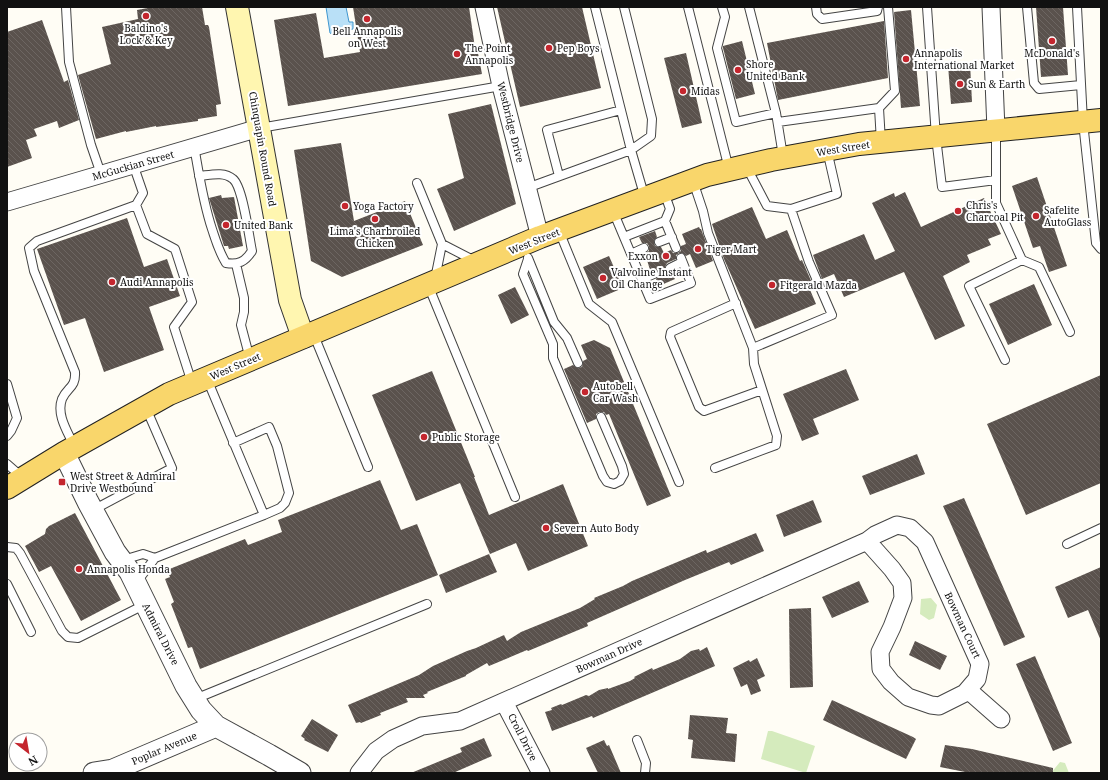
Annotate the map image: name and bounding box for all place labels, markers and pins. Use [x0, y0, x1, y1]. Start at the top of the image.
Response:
marker: Baldino's Lock & Key [141, 11, 151, 21]
marker: Bell Annapolis on West [362, 14, 372, 24]
place label: Baldino's Lock & Key [119, 21, 173, 47]
place label: Bell Annapolis on West [333, 24, 402, 50]
marker: McDonald's [1047, 36, 1057, 46]
place label: The Point Annapolis [465, 41, 514, 67]
place label: Pep Boys [557, 41, 600, 55]
marker: Pep Boys [544, 43, 554, 53]
place label: Annapolis International Market [914, 46, 1015, 72]
place label: McDonald's [1024, 46, 1080, 60]
marker: The Point Annapolis [452, 49, 462, 59]
marker: Annapolis International Market [901, 54, 911, 64]
place label: Shore United Bank [746, 57, 805, 83]
marker: Shore United Bank [733, 65, 743, 75]
place label: Sun & Earth [968, 77, 1026, 91]
marker: Sun & Earth [955, 79, 965, 89]
place label: Midas [691, 84, 720, 98]
marker: Midas [678, 86, 688, 96]
place label: Chris's Charcoal Pit [966, 198, 1024, 224]
place label: Yoga Factory [352, 199, 414, 213]
marker: Yoga Factory [340, 201, 350, 211]
place label: Safelite AutoGlass [1044, 203, 1092, 229]
marker: Chris's Charcoal Pit [953, 206, 963, 216]
marker: Safelite AutoGlass [1031, 211, 1041, 221]
marker: Lima's Charbroiled Chicken [370, 214, 380, 224]
place label: United Bank [234, 218, 293, 232]
marker: United Bank [221, 220, 231, 230]
place label: Lima's Charbroiled Chicken [330, 224, 420, 250]
place label: Tiger Mart [706, 242, 757, 256]
marker: Tiger Mart [693, 244, 703, 254]
place label: Exxon [628, 249, 659, 263]
marker: Exxon [661, 251, 671, 261]
place label: Valvoline Instant Oil Change [611, 265, 692, 291]
marker: Valvoline Instant Oil Change [598, 273, 608, 283]
place label: Audi Annapolis [120, 275, 194, 289]
marker: Audi Annapolis [107, 277, 117, 287]
place label: Fitgerald Mazda [780, 278, 858, 292]
marker: Fitgerald Mazda [767, 280, 777, 290]
place label: Autobell Car Wash [593, 379, 639, 405]
marker: Autobell Car Wash [580, 387, 590, 397]
place label: Public Storage [432, 430, 500, 444]
marker: Public Storage [419, 432, 429, 442]
place label: West Street & Admiral Drive Westbound [70, 469, 175, 495]
marker: West Street & Admiral Drive Westbound [57, 477, 67, 487]
place label: Severn Auto Body [554, 521, 639, 535]
marker: Severn Auto Body [541, 523, 551, 533]
place label: Annapolis Honda [87, 562, 170, 576]
marker: Annapolis Honda [74, 564, 84, 574]

